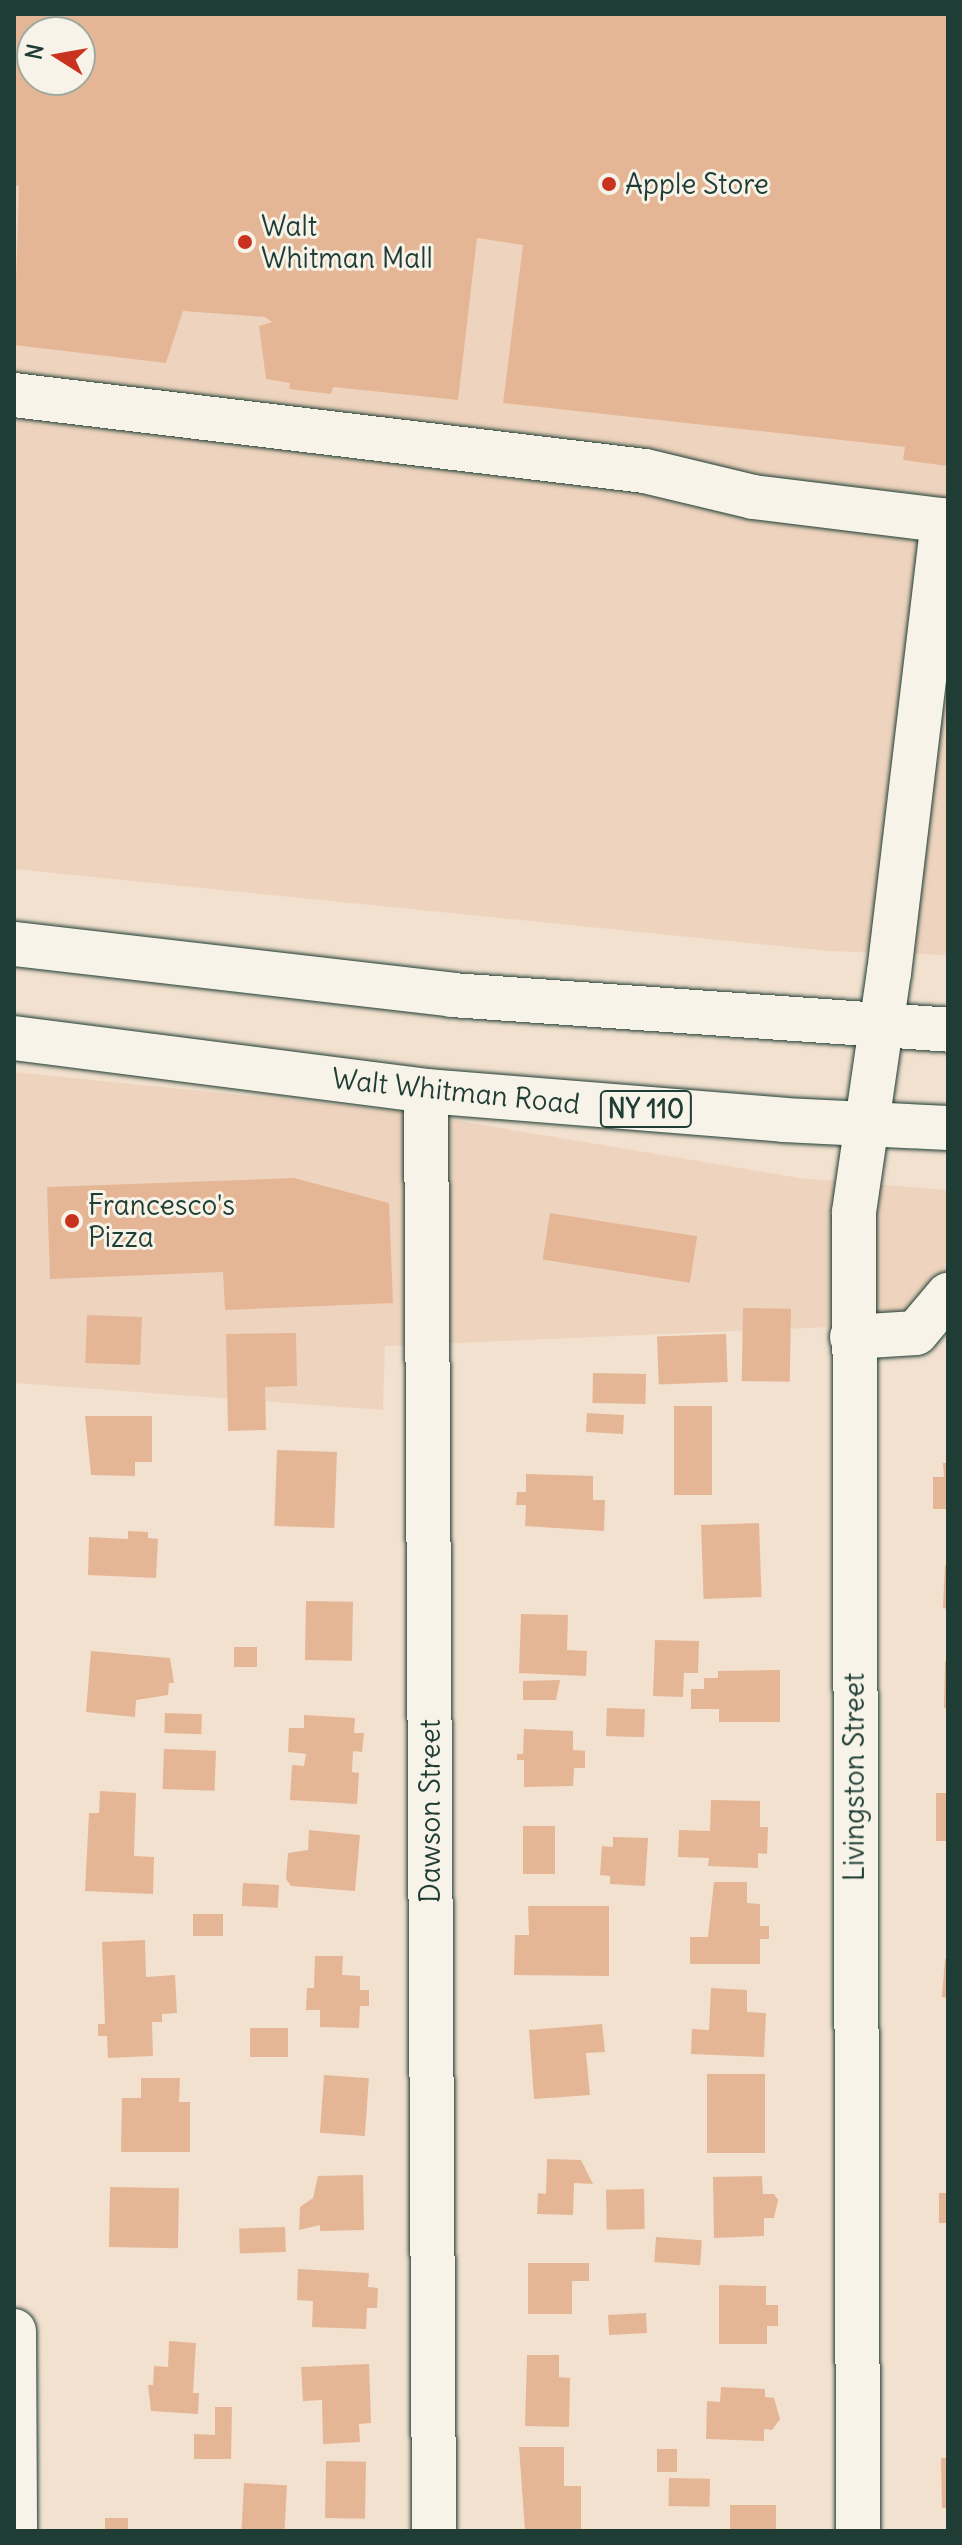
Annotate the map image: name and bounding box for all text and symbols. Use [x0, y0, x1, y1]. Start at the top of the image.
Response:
north arrow [16, 16, 96, 96]
text: N [19, 42, 50, 62]
place label: Apple Store [625, 167, 769, 201]
marker: Apple Store [600, 175, 618, 193]
place label: Walt Whitman Mall [261, 209, 433, 275]
marker: Walt Whitman Mall [236, 233, 254, 251]
street label: Walt Whitman Road [330, 1061, 582, 1121]
road number: NY 110 [598, 1087, 694, 1131]
place label: Francesco's Pizza [88, 1188, 235, 1254]
marker: Francesco's Pizza [63, 1212, 81, 1230]
street label: Livingston Street [837, 1673, 871, 1881]
street label: Dawson Street [413, 1719, 447, 1903]

